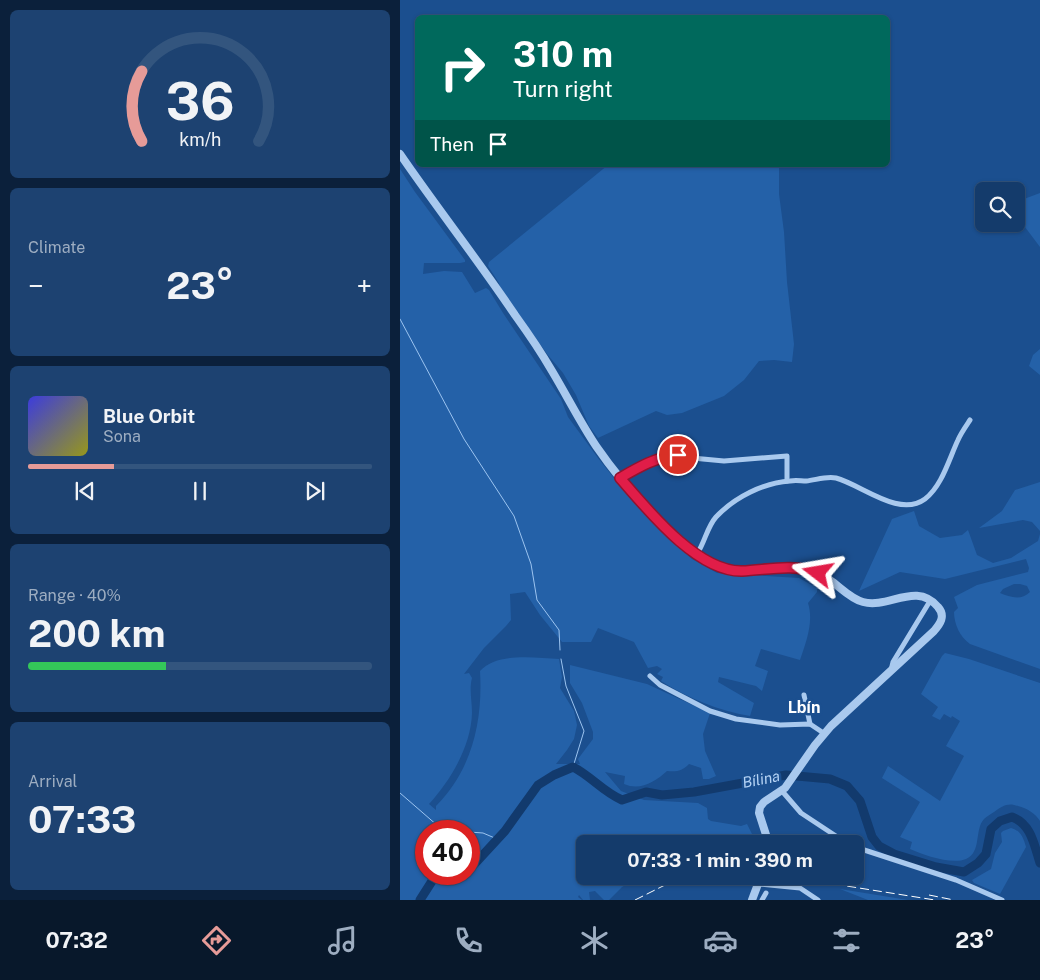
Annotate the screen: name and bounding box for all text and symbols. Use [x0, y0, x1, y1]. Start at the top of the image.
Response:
text: 310 m [513, 34, 613, 75]
icon: right [430, 35, 495, 100]
text: 36 [166, 71, 234, 132]
text: Turn right [513, 76, 613, 102]
text: km/h [179, 129, 221, 150]
icon: arrive [484, 130, 512, 158]
text: Then [430, 133, 474, 155]
map controls [975, 182, 1025, 232]
button: search [975, 182, 1025, 232]
text: Climate [28, 238, 85, 257]
text: 23° [166, 263, 234, 308]
text: − [28, 269, 44, 302]
text: + [356, 269, 372, 302]
text: Blue Orbit [103, 405, 195, 427]
text: Sona [103, 427, 141, 446]
pin [657, 434, 699, 476]
icon: arrive [664, 441, 692, 469]
icon: previous [71, 477, 99, 505]
icon: pause [186, 477, 214, 505]
icon: next [301, 477, 329, 505]
position arrow [791, 546, 843, 598]
text: Range · 40% [28, 586, 121, 605]
text: 200 km [28, 611, 166, 656]
district label: Lbín [788, 698, 820, 717]
water label: Bílina [741, 767, 781, 791]
text: Arrival [28, 772, 77, 791]
text: 07:33 [28, 797, 136, 842]
speed limit sign: 40 [415, 820, 480, 885]
text: 07:33 · 1 min · 390 m [627, 849, 813, 871]
icon: directions [199, 923, 234, 958]
icon: music [325, 923, 360, 958]
icon: phone [451, 923, 486, 958]
icon: climate [577, 923, 612, 958]
icon: car [703, 923, 738, 958]
icon: filters [829, 923, 864, 958]
text: 07:32 [46, 927, 108, 953]
text: 23° [955, 927, 994, 953]

